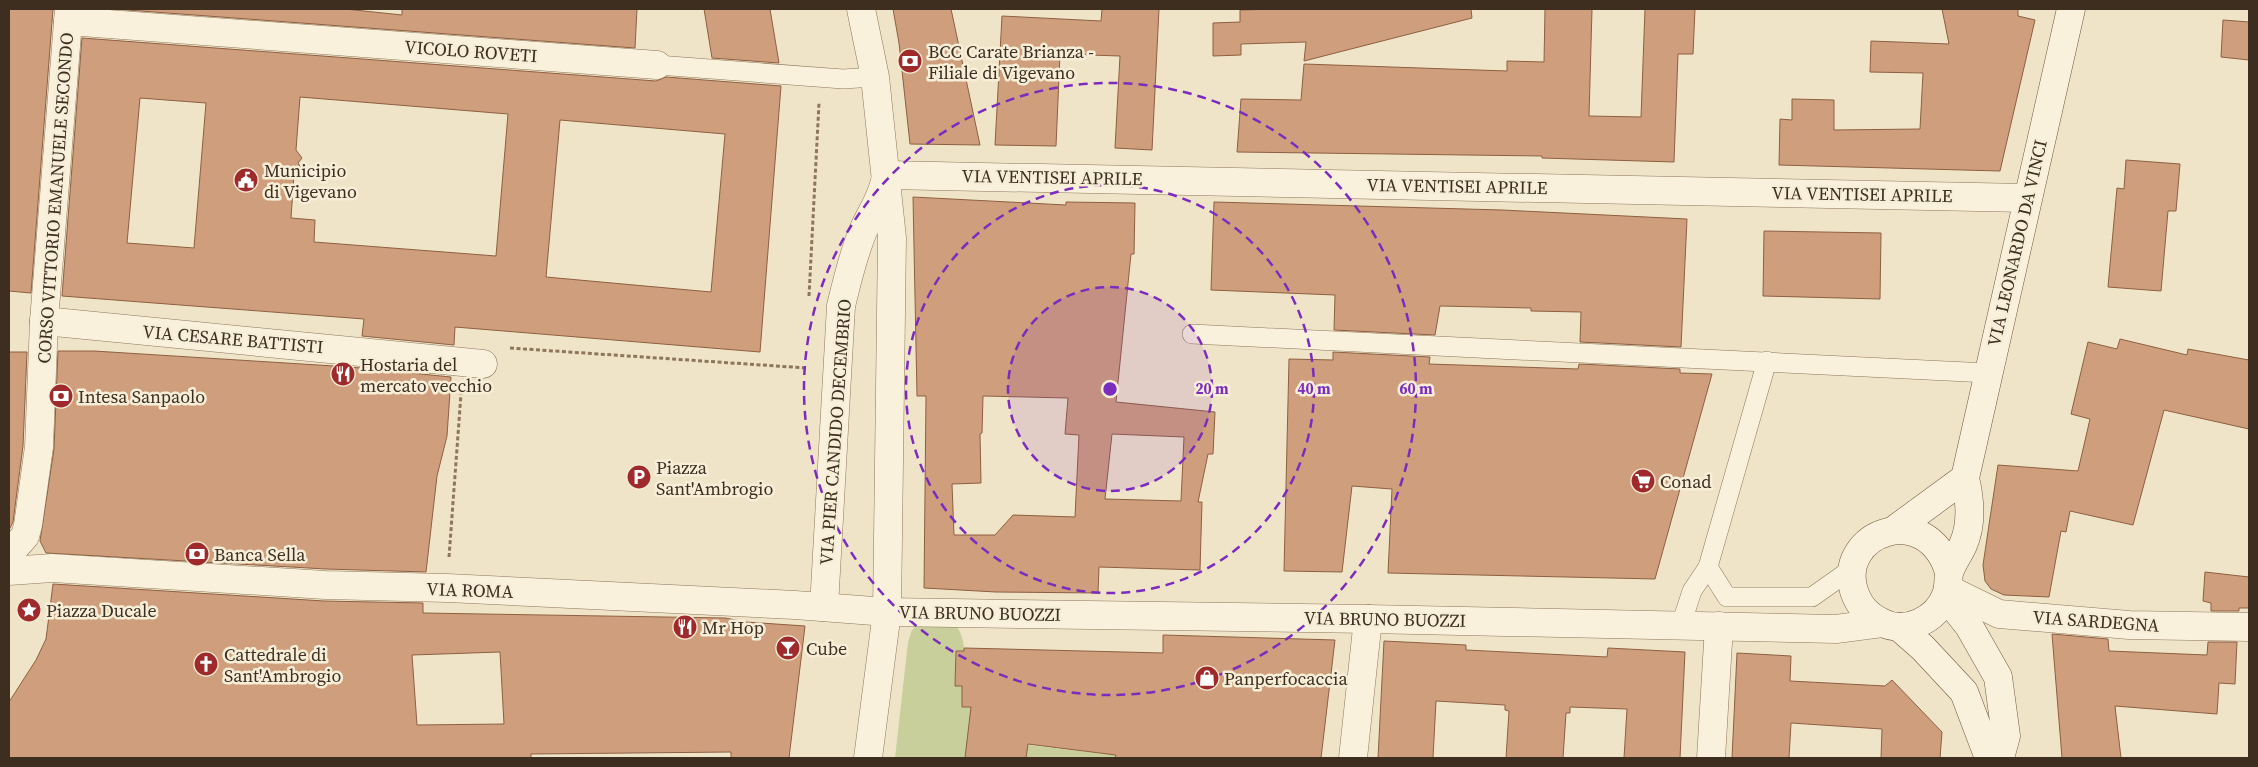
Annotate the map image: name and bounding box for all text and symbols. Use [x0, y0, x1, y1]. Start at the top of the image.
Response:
street label: CORSO VITTORIO EMANUELE SECONDO [31, 32, 79, 364]
street label: VICOLO ROVETI [404, 34, 538, 68]
place label: BCC Carate Brianza - Filiale di Vigevano [928, 39, 1094, 85]
bank icon: BCC Carate Brianza - Filiale di Vigevano [897, 48, 923, 74]
street label: VIA LEONARDO DA VINCI [1981, 137, 2053, 349]
place label: Municipio di Vigevano [264, 158, 357, 204]
street label: VIA VENTISEI APRILE [961, 163, 1143, 191]
public building icon: Municipio di Vigevano [233, 167, 259, 193]
street label: VIA VENTISEI APRILE [1366, 172, 1548, 200]
street label: VIA VENTISEI APRILE [1771, 180, 1953, 208]
street label: VIA PIER CANDIDO DECEMBRIO [813, 298, 857, 566]
street label: VIA CESARE BATTISTI [142, 319, 324, 359]
place label: Hostaria del mercato vecchio [360, 352, 492, 398]
restaurant icon: Hostaria del mercato vecchio [330, 361, 356, 387]
text: 20 m [1195, 378, 1229, 399]
text: 40 m [1297, 378, 1331, 399]
text: 60 m [1399, 378, 1433, 399]
centre of rings [1101, 380, 1119, 398]
bank icon: Intesa Sanpaolo [48, 383, 74, 409]
place label: Intesa Sanpaolo [78, 384, 205, 409]
place label: Piazza Sant'Ambrogio [656, 455, 773, 501]
parking icon: Piazza Sant'Ambrogio [626, 464, 652, 490]
supermarket icon: Conad [1630, 468, 1656, 494]
place label: Conad [1660, 469, 1712, 494]
bank icon: Banca Sella [184, 541, 210, 567]
place label: Banca Sella [214, 542, 306, 567]
street label: VIA ROMA [426, 576, 514, 604]
place icon: Piazza Ducale [16, 597, 42, 623]
place label: Piazza Ducale [46, 598, 157, 623]
street label: VIA BRUNO BUOZZI [899, 599, 1061, 627]
street label: VIA SARDEGNA [2032, 604, 2160, 638]
street label: VIA BRUNO BUOZZI [1304, 605, 1466, 633]
restaurant icon: Mr Hop [672, 614, 698, 640]
place label: Mr Hop [702, 615, 764, 640]
bar icon: Cube [775, 635, 801, 661]
place label: Cube [806, 636, 847, 661]
place label: Cattedrale di Sant'Ambrogio [224, 642, 341, 688]
church icon: Cattedrale di Sant'Ambrogio [193, 651, 219, 677]
shop icon: Panperfocaccia [1194, 665, 1220, 691]
place label: Panperfocaccia [1224, 666, 1348, 691]

